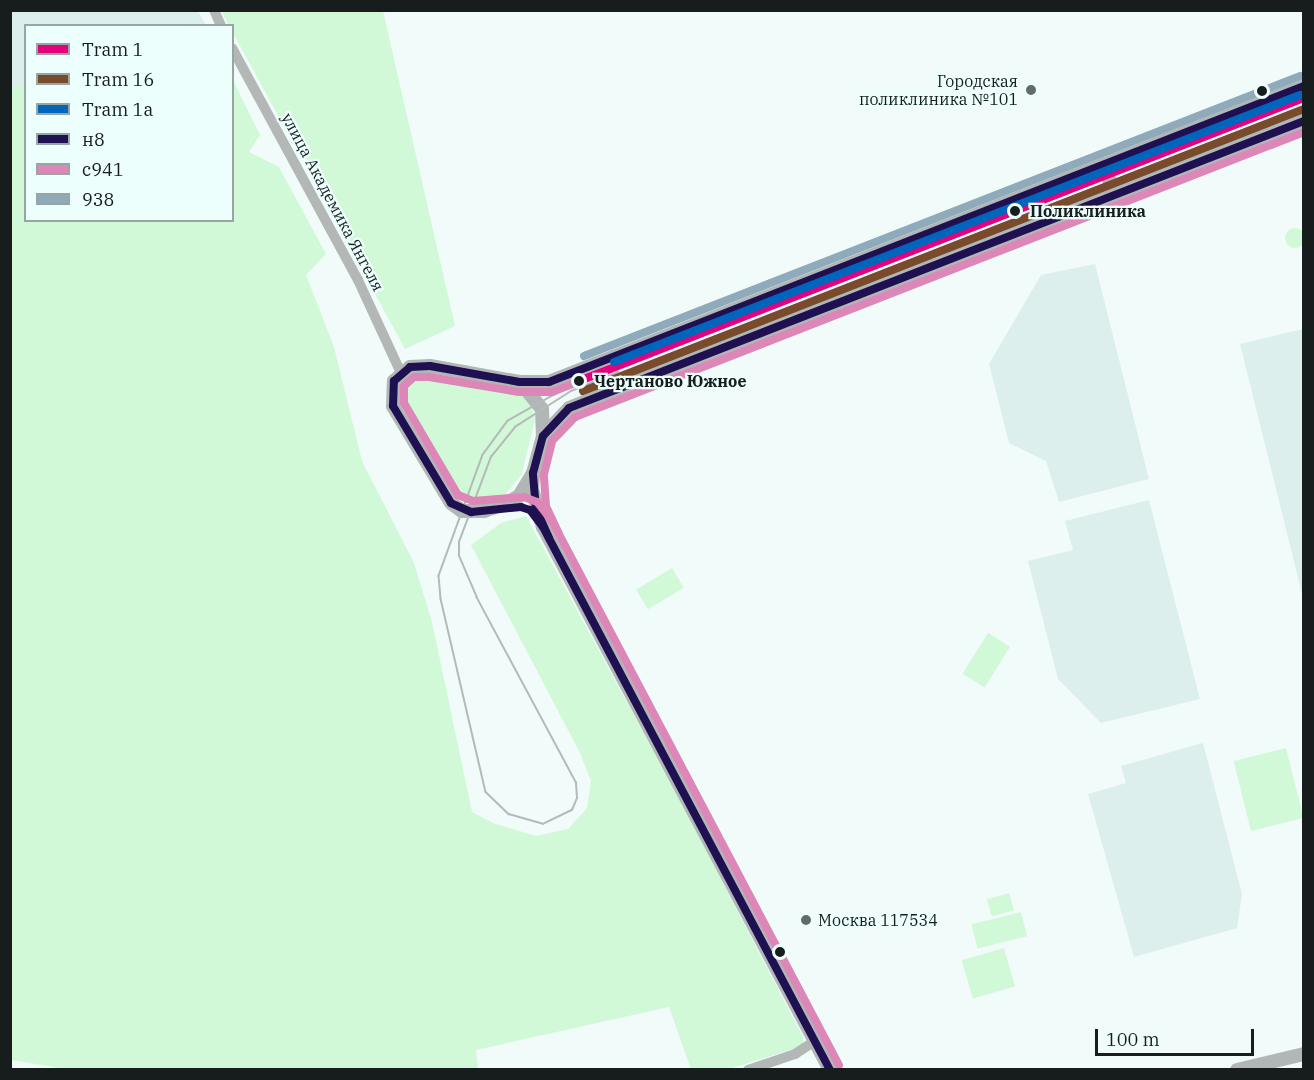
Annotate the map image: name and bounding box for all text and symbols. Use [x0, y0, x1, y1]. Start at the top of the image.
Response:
legend [24, 24, 234, 222]
text: Tram 1 [82, 38, 143, 61]
text: Tram 16 [82, 68, 154, 91]
place label: Городская поликлиника №101 [859, 71, 1018, 109]
marker: Городская поликлиника №101 [1022, 81, 1040, 99]
unlabelled marker [1256, 85, 1268, 97]
text: Tram 1а [82, 98, 153, 121]
street label: улица Академика Янгеля [278, 110, 388, 294]
text: н8 [82, 128, 105, 151]
text: с941 [82, 158, 124, 181]
text: 938 [82, 188, 114, 211]
marker: Поликлиника [1005, 201, 1025, 221]
place label: Поликлиника [1030, 201, 1146, 221]
marker: Чертаново Южное [569, 371, 589, 391]
place label: Чертаново Южное [594, 371, 747, 391]
place label: Москва 117534 [818, 910, 938, 930]
marker: Москва 117534 [799, 913, 813, 927]
unlabelled marker [774, 946, 786, 958]
scale bar [1098, 1017, 1257, 1055]
text: 100 m [1106, 1028, 1160, 1051]

